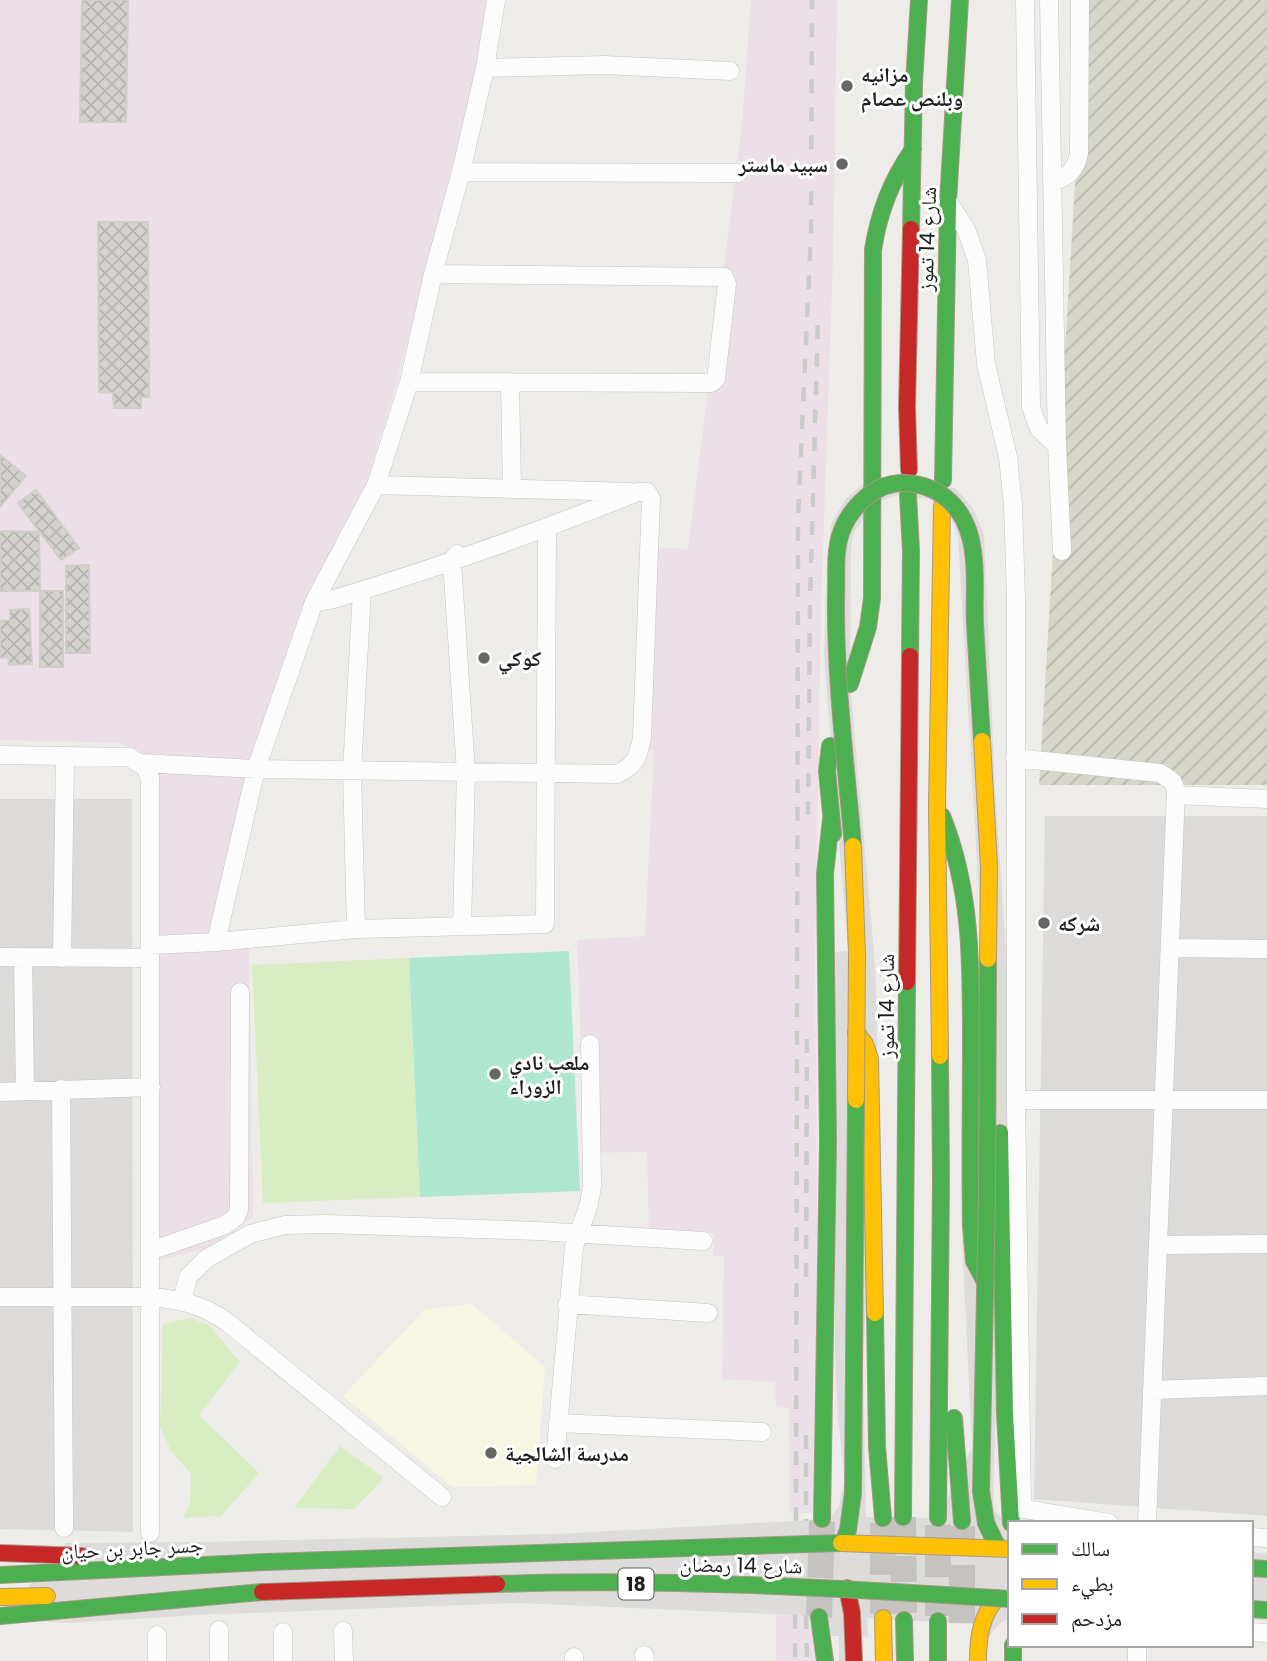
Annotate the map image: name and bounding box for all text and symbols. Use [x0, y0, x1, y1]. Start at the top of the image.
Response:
place label: مزانيه وبلنص عصام [861, 60, 963, 113]
marker: مزانيه وبلنص عصام [839, 78, 855, 94]
place label: سبيد ماستر [737, 150, 828, 179]
marker: سبيد ماستر [834, 156, 850, 172]
street label: شارع 14 تموز [911, 186, 943, 293]
place label: كوكي [498, 644, 541, 675]
marker: كوكي [476, 650, 492, 666]
place label: شركه [1058, 909, 1100, 938]
marker: شركه [1036, 915, 1052, 931]
street label: شارع 14 تموز [872, 954, 901, 1059]
place label: ملعب نادي الزوراء [509, 1048, 589, 1101]
marker: ملعب نادي الزوراء [487, 1066, 503, 1082]
place label: مدرسة الشالجية [505, 1439, 629, 1468]
marker: مدرسة الشالجية [483, 1445, 499, 1461]
legend [1008, 1521, 1253, 1647]
street label: جسر جابر بن حيان [60, 1530, 204, 1566]
text: سالك [1071, 1534, 1110, 1563]
street label: شارع 14 رمضان [679, 1549, 803, 1581]
road number: 18 [618, 1568, 654, 1600]
text: بطيء [1071, 1569, 1114, 1600]
text: مزدحم [1071, 1604, 1122, 1633]

